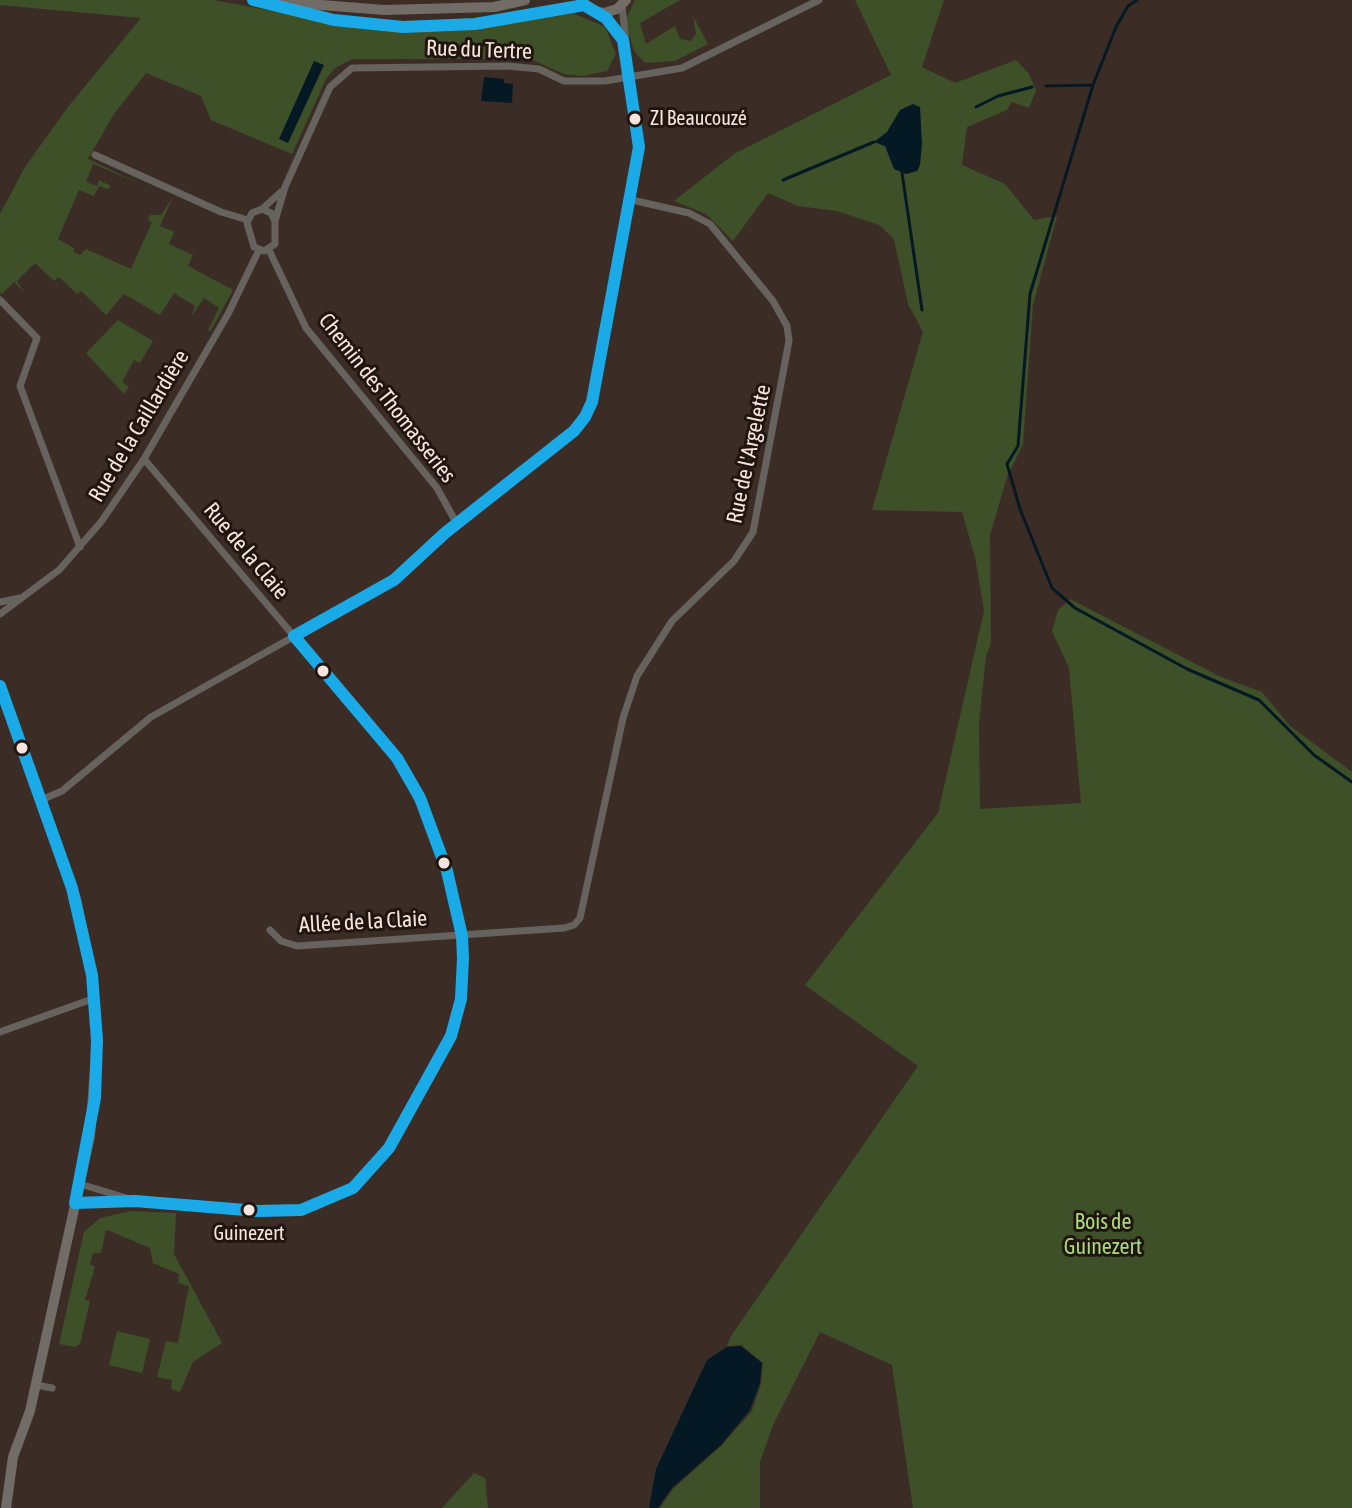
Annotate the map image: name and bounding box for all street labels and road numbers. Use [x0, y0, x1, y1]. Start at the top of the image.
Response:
street label: Rue du Tertre [426, 35, 532, 65]
street label: Chemin des Thomasseries [313, 308, 461, 488]
street label: Rue de la Caillardière [83, 345, 195, 507]
street label: Rue de l'Argelette [721, 382, 777, 526]
street label: Rue de la Claie [198, 497, 294, 605]
street label: Allée de la Claie [298, 905, 428, 939]

